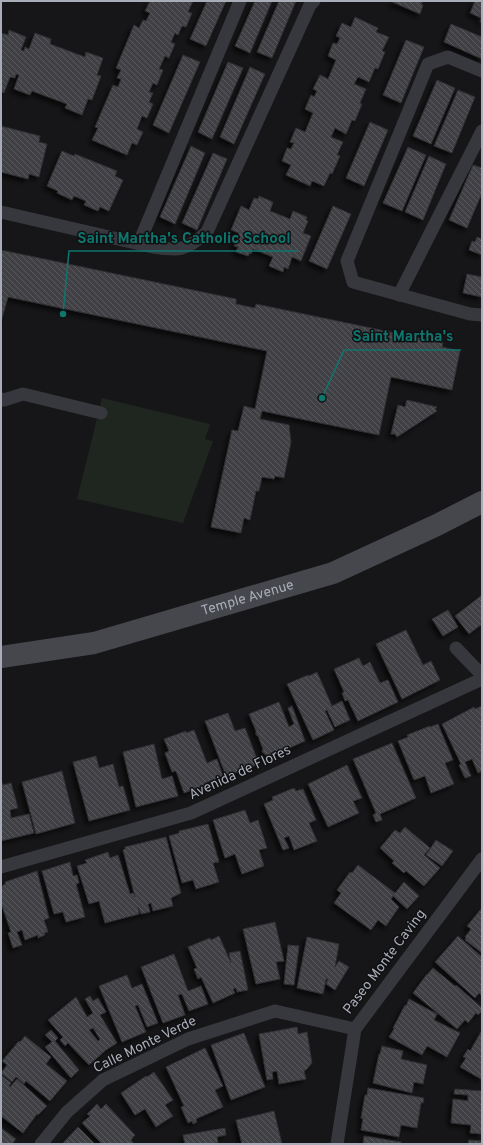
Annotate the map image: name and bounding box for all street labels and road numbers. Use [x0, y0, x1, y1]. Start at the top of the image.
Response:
street label: Temple Avenue [199, 576, 296, 620]
street label: Avenida de Flores [186, 742, 294, 804]
street label: Paseo Monte Caving [340, 906, 430, 1018]
street label: Calle Monte Verde [91, 1013, 199, 1077]

